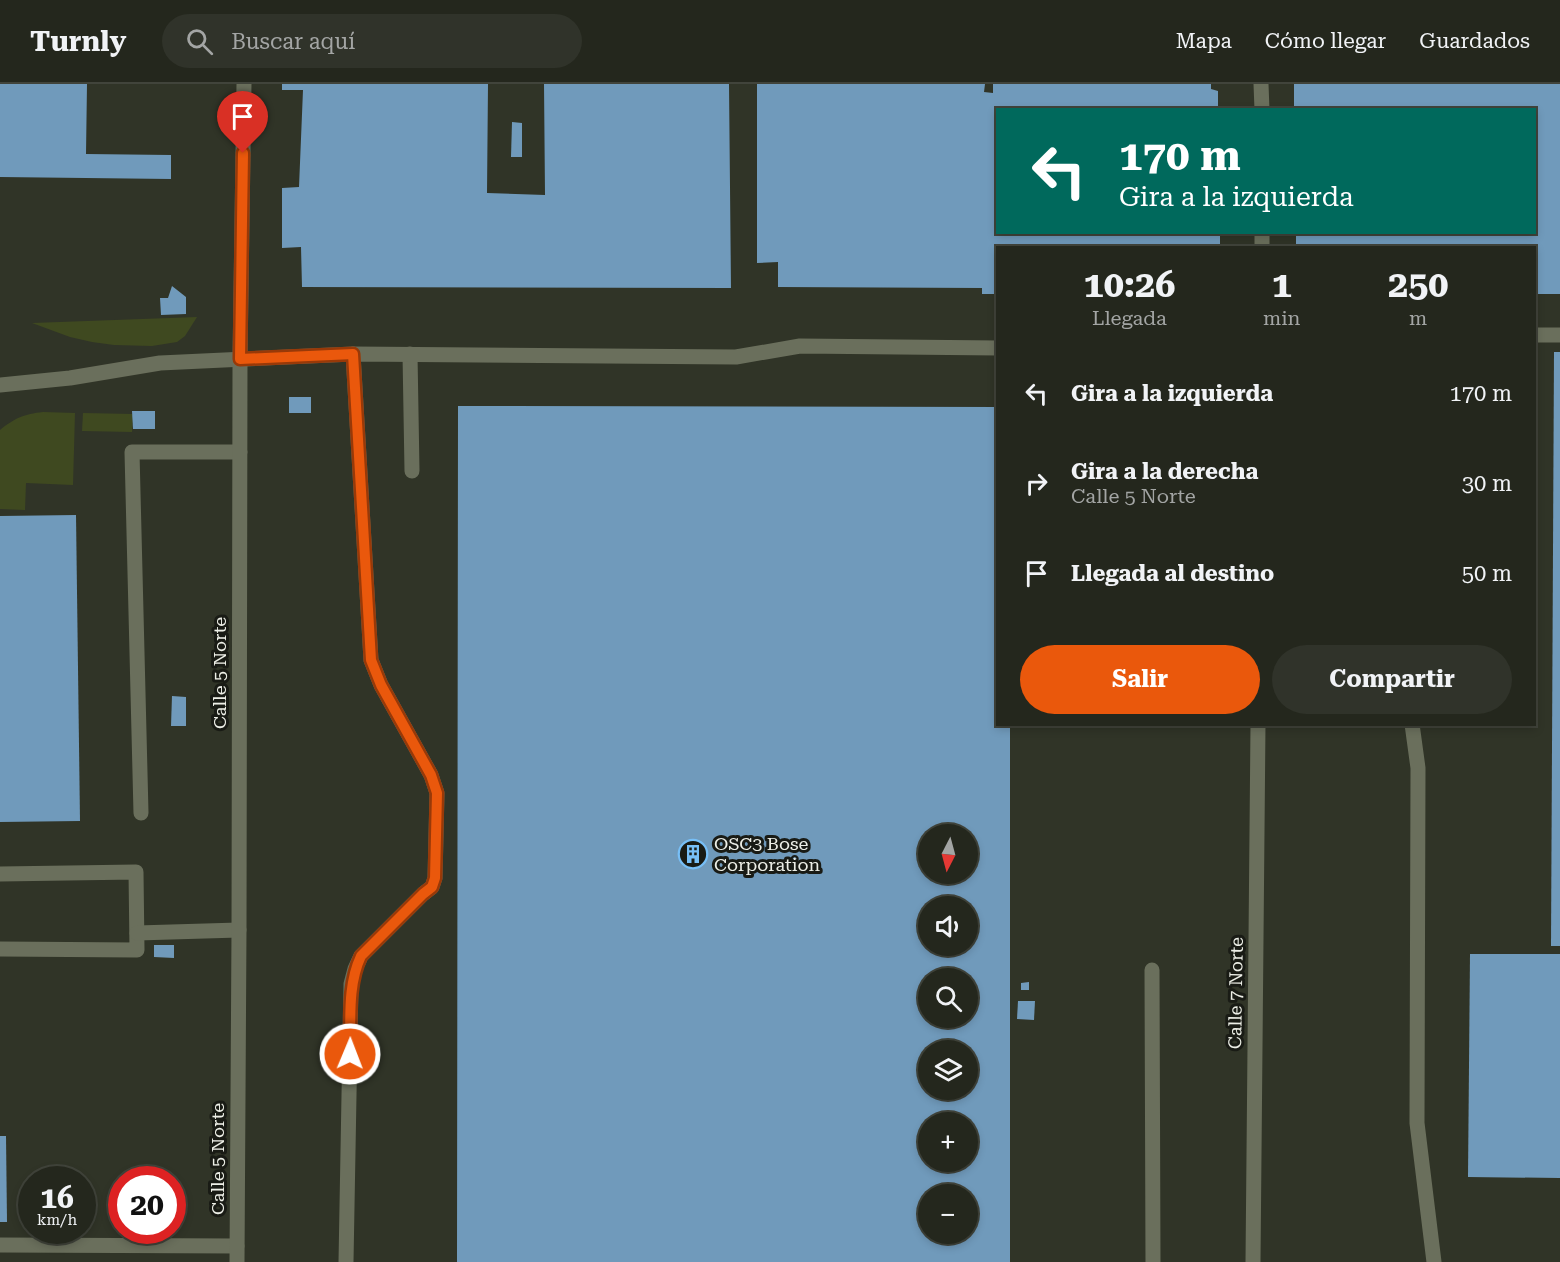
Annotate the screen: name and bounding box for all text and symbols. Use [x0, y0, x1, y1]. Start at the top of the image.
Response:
search box [162, 14, 582, 68]
text: Turnly [30, 25, 126, 58]
icon: search [183, 25, 216, 58]
text: Buscar aquí [231, 29, 355, 54]
text: Mapa [1176, 29, 1232, 53]
text: Cómo llegar [1265, 29, 1386, 53]
text: Guardados [1419, 29, 1530, 53]
pin [217, 91, 268, 153]
icon: arrive [226, 100, 259, 133]
text: 170 m [1119, 131, 1241, 180]
icon: left [1020, 132, 1098, 210]
text: Gira a la izquierda [1119, 181, 1354, 213]
text: 10:26 [1084, 264, 1175, 306]
text: 1 [1272, 264, 1292, 306]
text: 250 [1388, 264, 1448, 306]
text: Llegada [1092, 306, 1167, 330]
text: min [1263, 306, 1300, 330]
text: m [1409, 306, 1427, 330]
icon: left [1020, 377, 1053, 410]
text: Gira a la izquierda [1071, 381, 1273, 406]
text: 170 m [1449, 381, 1512, 406]
text: Gira a la derecha [1071, 459, 1258, 484]
icon: right [1020, 467, 1053, 500]
text: 30 m [1462, 471, 1512, 496]
text: Calle 5 Norte [1071, 484, 1196, 508]
icon: arrive [1020, 557, 1053, 590]
text: Llegada al destino [1071, 561, 1274, 586]
text: 50 m [1462, 561, 1512, 586]
street label: Calle 5 Norte [209, 617, 230, 729]
button: Salir [1020, 645, 1260, 714]
button: Compartir [1272, 645, 1512, 714]
north arrow [918, 824, 978, 884]
map controls [918, 824, 978, 1244]
place label: OSC3 Bose Corporation [714, 833, 821, 875]
building icon: OSC3 Bose Corporation [677, 838, 709, 870]
button: sound [918, 896, 978, 956]
street label: Calle 7 Norte [1224, 937, 1247, 1049]
button: search [918, 968, 978, 1028]
position arrow [318, 1022, 382, 1086]
button: layers [918, 1040, 978, 1100]
street label: Calle 5 Norte [207, 1103, 228, 1215]
button: + [918, 1112, 978, 1172]
speed limit sign: 20 [108, 1166, 186, 1244]
text: 16 [40, 1180, 74, 1215]
button: − [918, 1184, 978, 1244]
text: km/h [37, 1211, 77, 1229]

